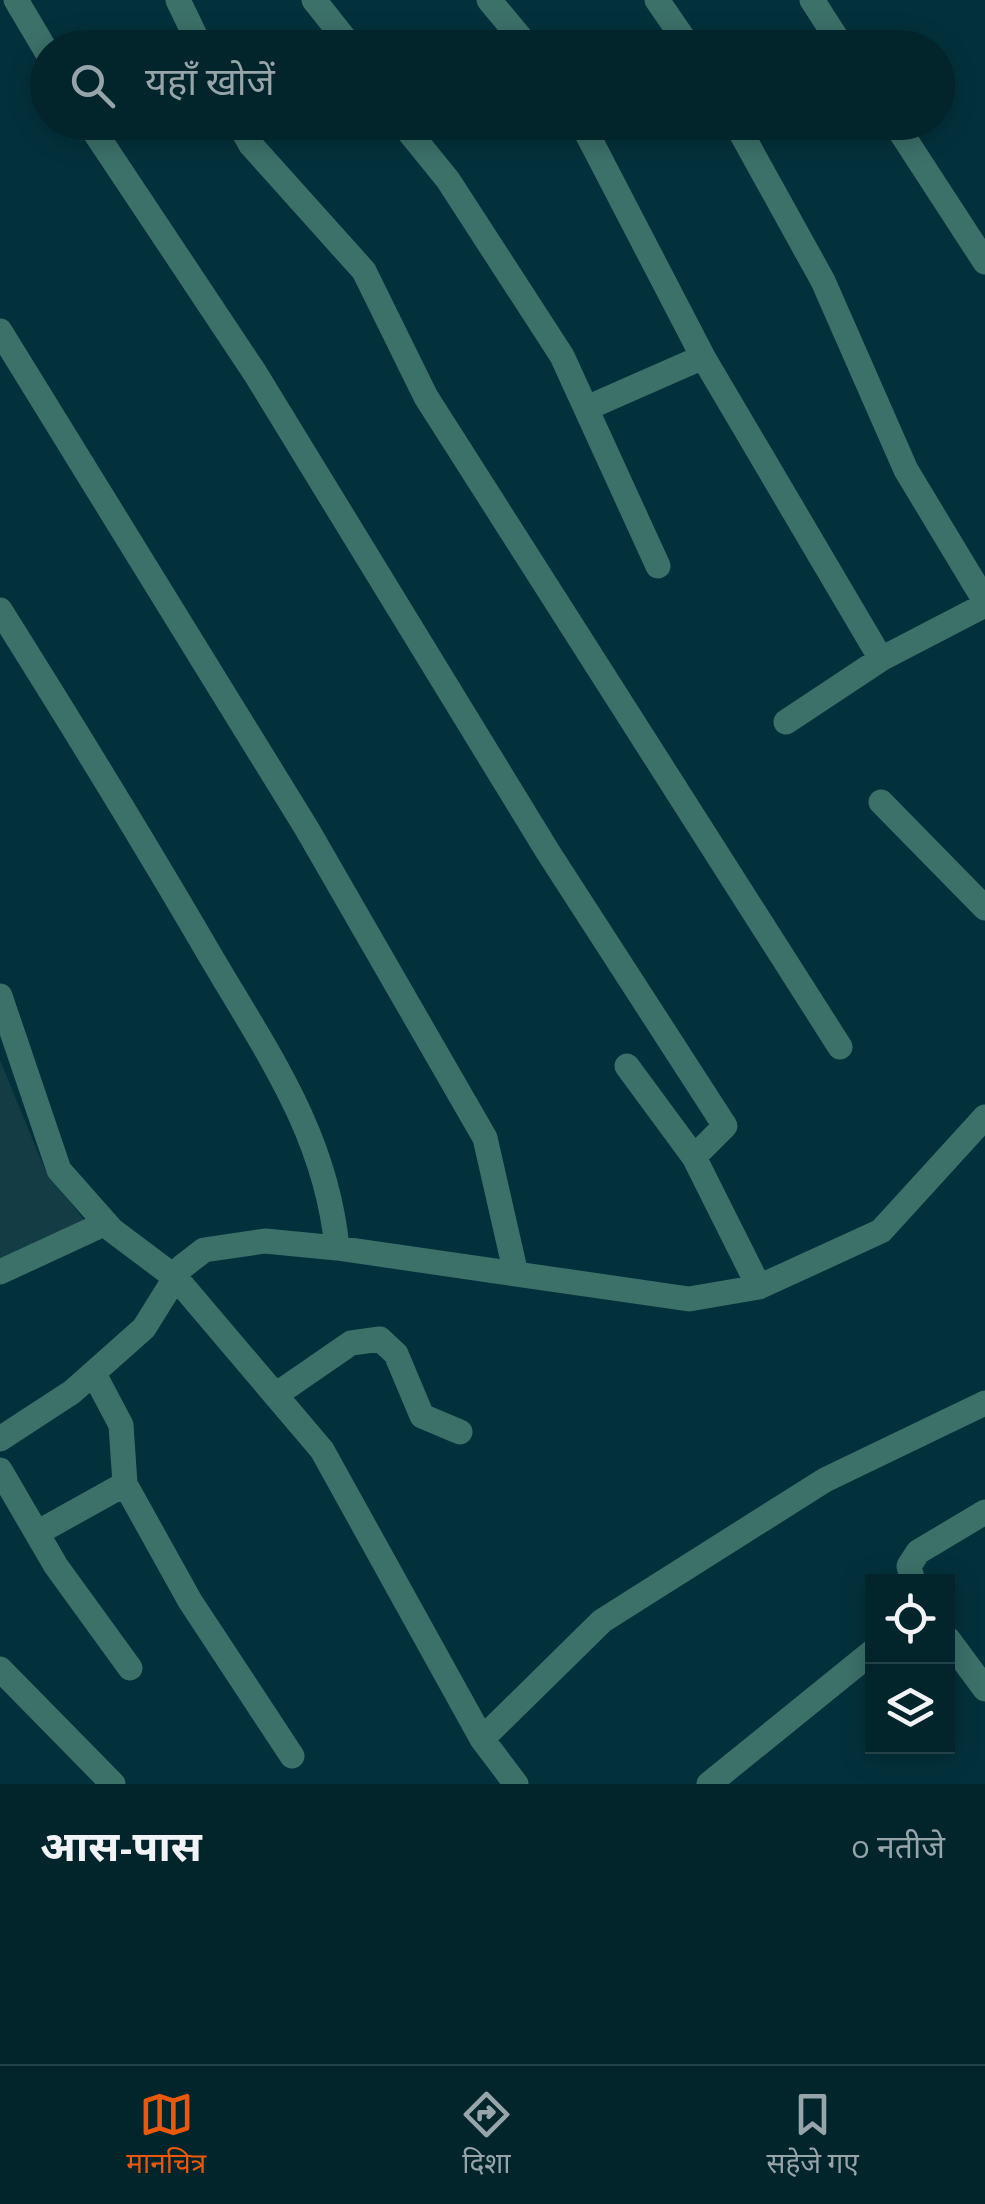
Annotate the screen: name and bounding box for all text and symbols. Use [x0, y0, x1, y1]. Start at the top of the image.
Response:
search box [30, 30, 955, 140]
icon: search [65, 58, 120, 113]
text: यहाँ खोजें [145, 59, 275, 105]
map controls [865, 1574, 955, 1754]
button: locate [865, 1574, 955, 1664]
button: layers [865, 1664, 955, 1754]
text: आस-पास [40, 1821, 202, 1872]
text: 0 नतीजे [851, 1828, 945, 1866]
tab: मानचित्र [126, 2087, 206, 2184]
tab: दिशा [459, 2087, 514, 2184]
tab: सहेजे गए [767, 2087, 859, 2184]

